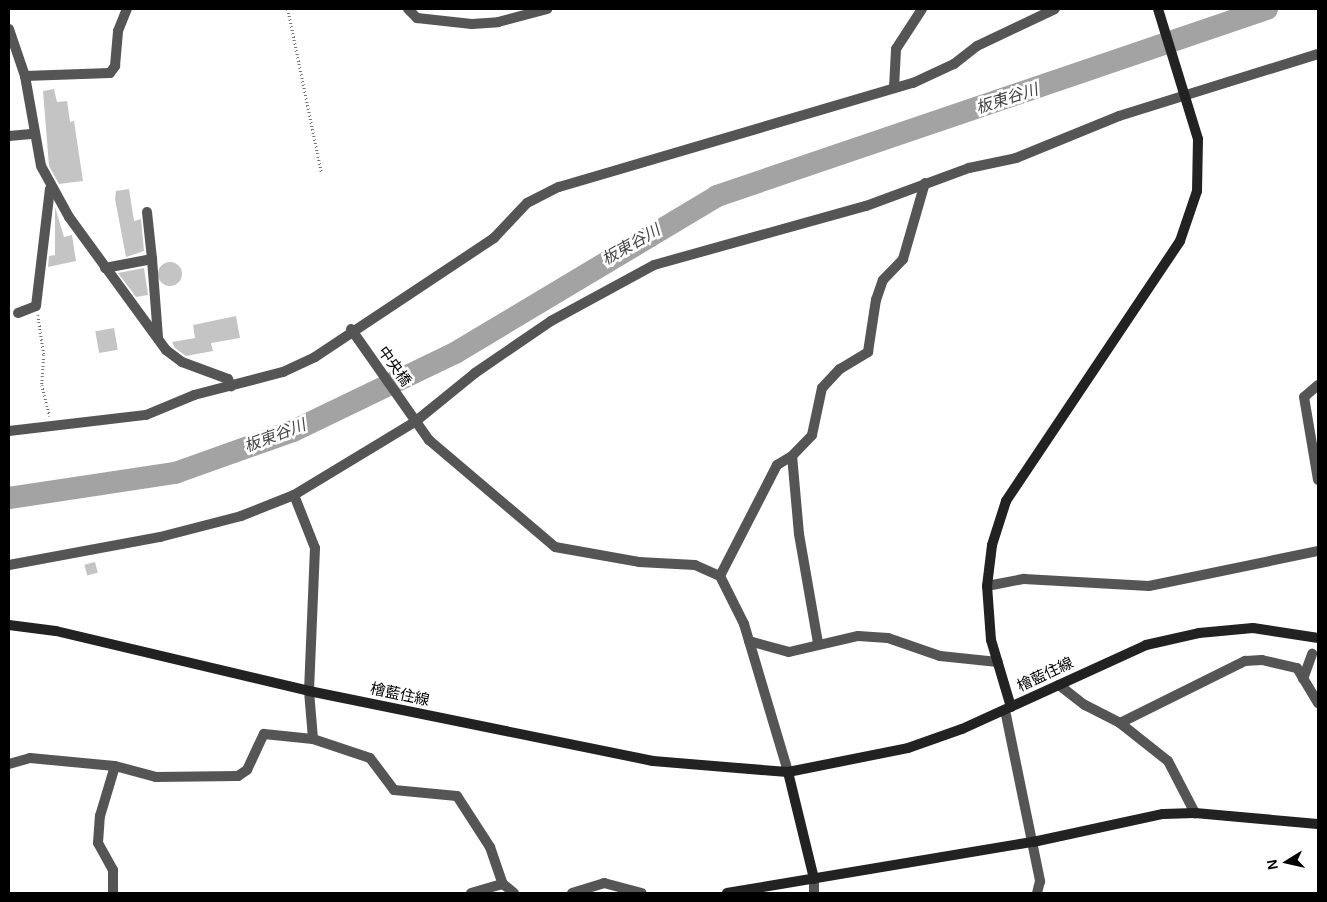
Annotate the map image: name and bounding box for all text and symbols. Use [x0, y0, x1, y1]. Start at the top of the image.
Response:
water label: 板東谷川 [974, 80, 1040, 118]
water label: 板東谷川 [598, 221, 664, 269]
street label: 中央橋 [374, 343, 416, 389]
water label: 板東谷川 [242, 416, 308, 456]
street label: 檜藍住線 [1014, 653, 1076, 695]
street label: 檜藍住線 [369, 679, 431, 709]
north arrow [1262, 837, 1312, 887]
text: N [1263, 858, 1281, 871]

